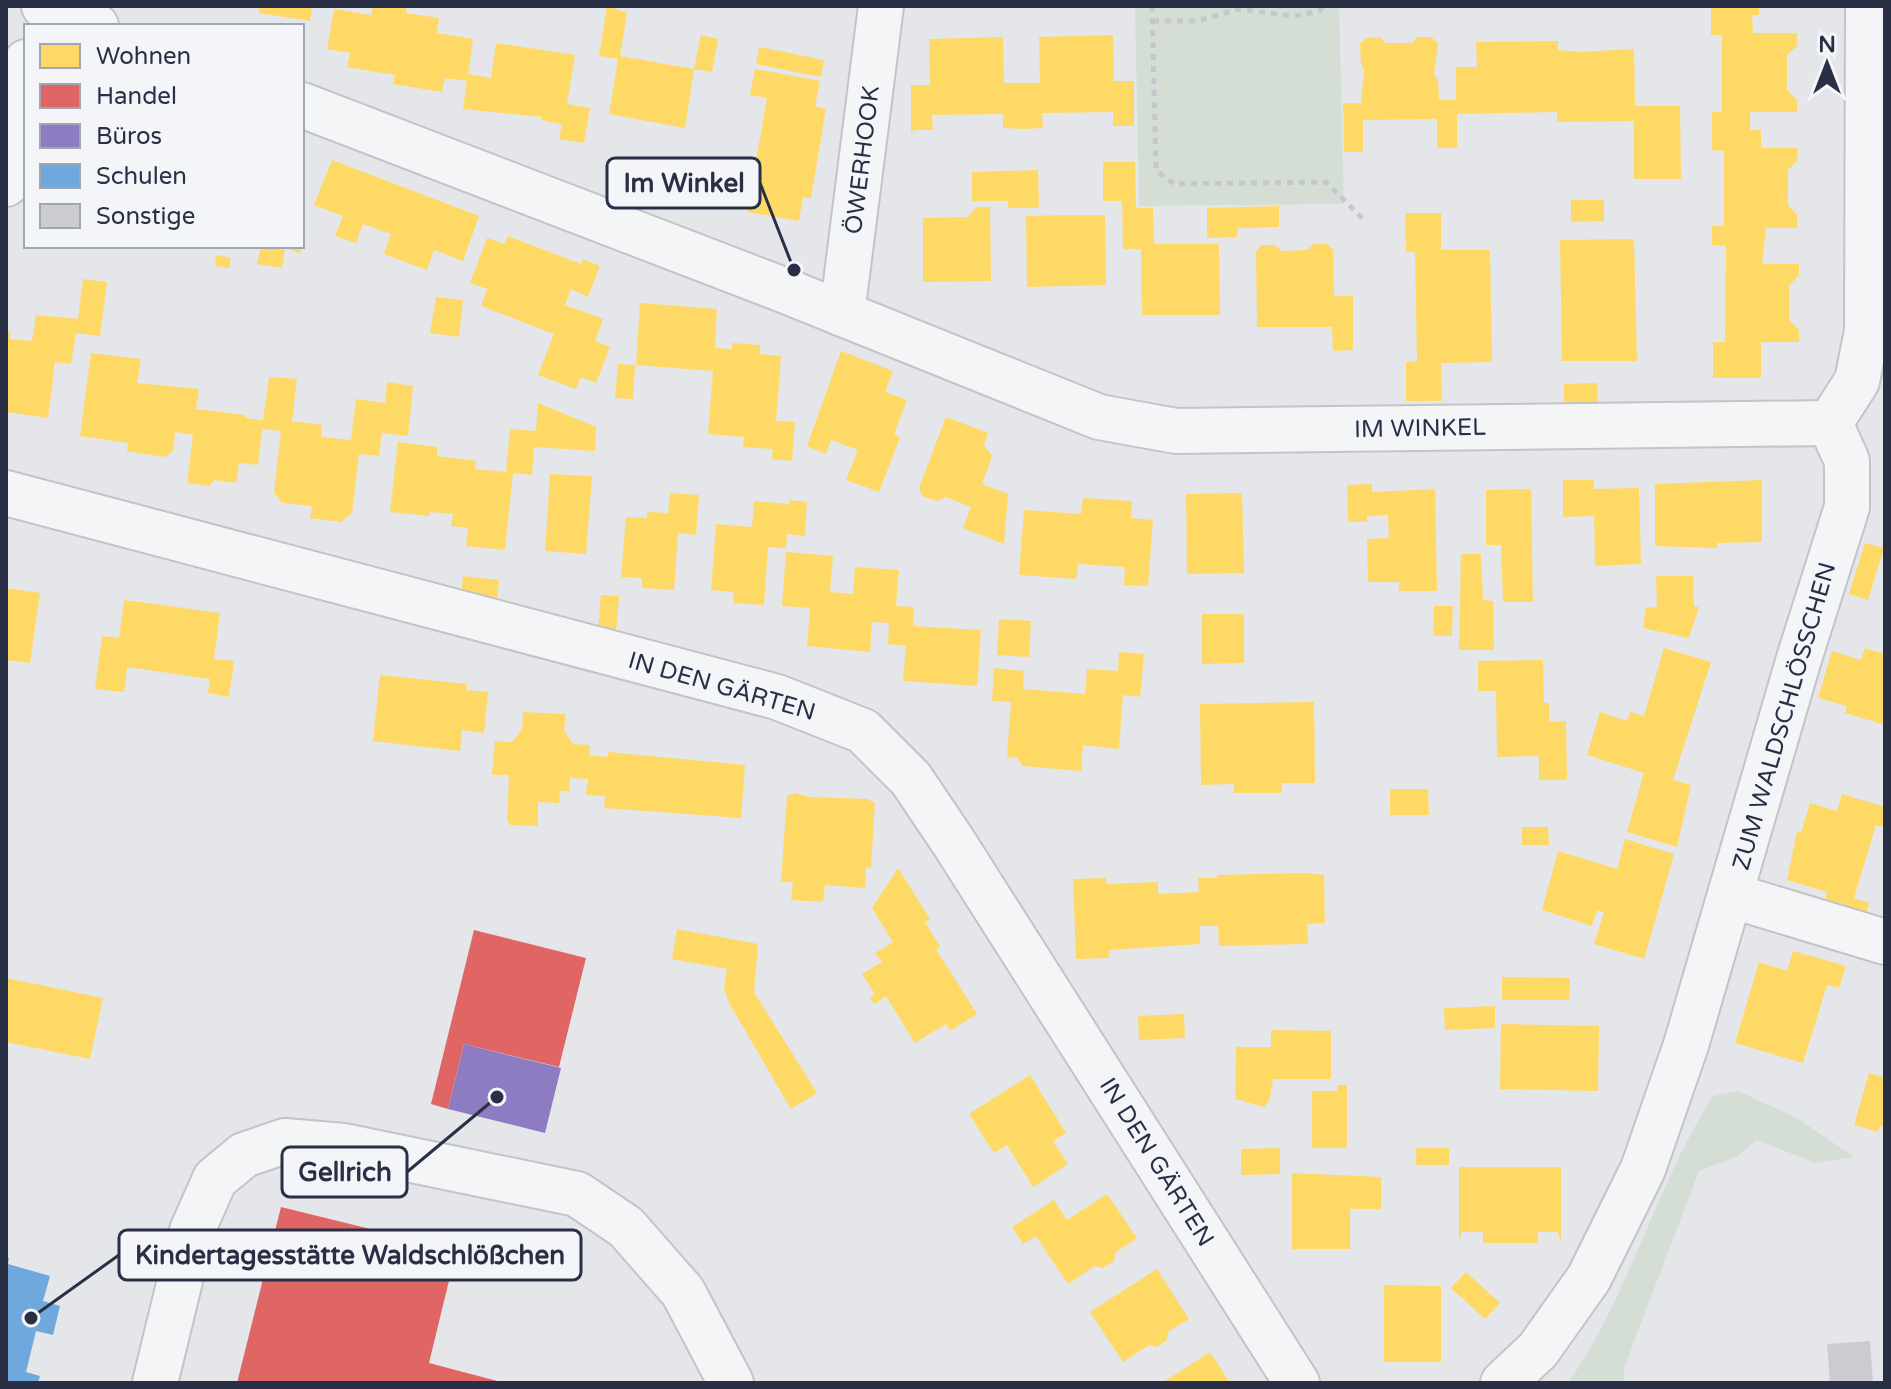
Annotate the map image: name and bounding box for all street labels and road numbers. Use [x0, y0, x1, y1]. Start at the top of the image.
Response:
street label: ÖWERHOOK [839, 84, 886, 236]
street label: IM WINKEL [1354, 413, 1486, 444]
street label: ZUM WALDSCHLÖSSCHEN [1727, 559, 1842, 873]
street label: IN DEN GÄRTEN [625, 646, 819, 727]
street label: IN DEN GÄRTEN [1093, 1073, 1220, 1252]

